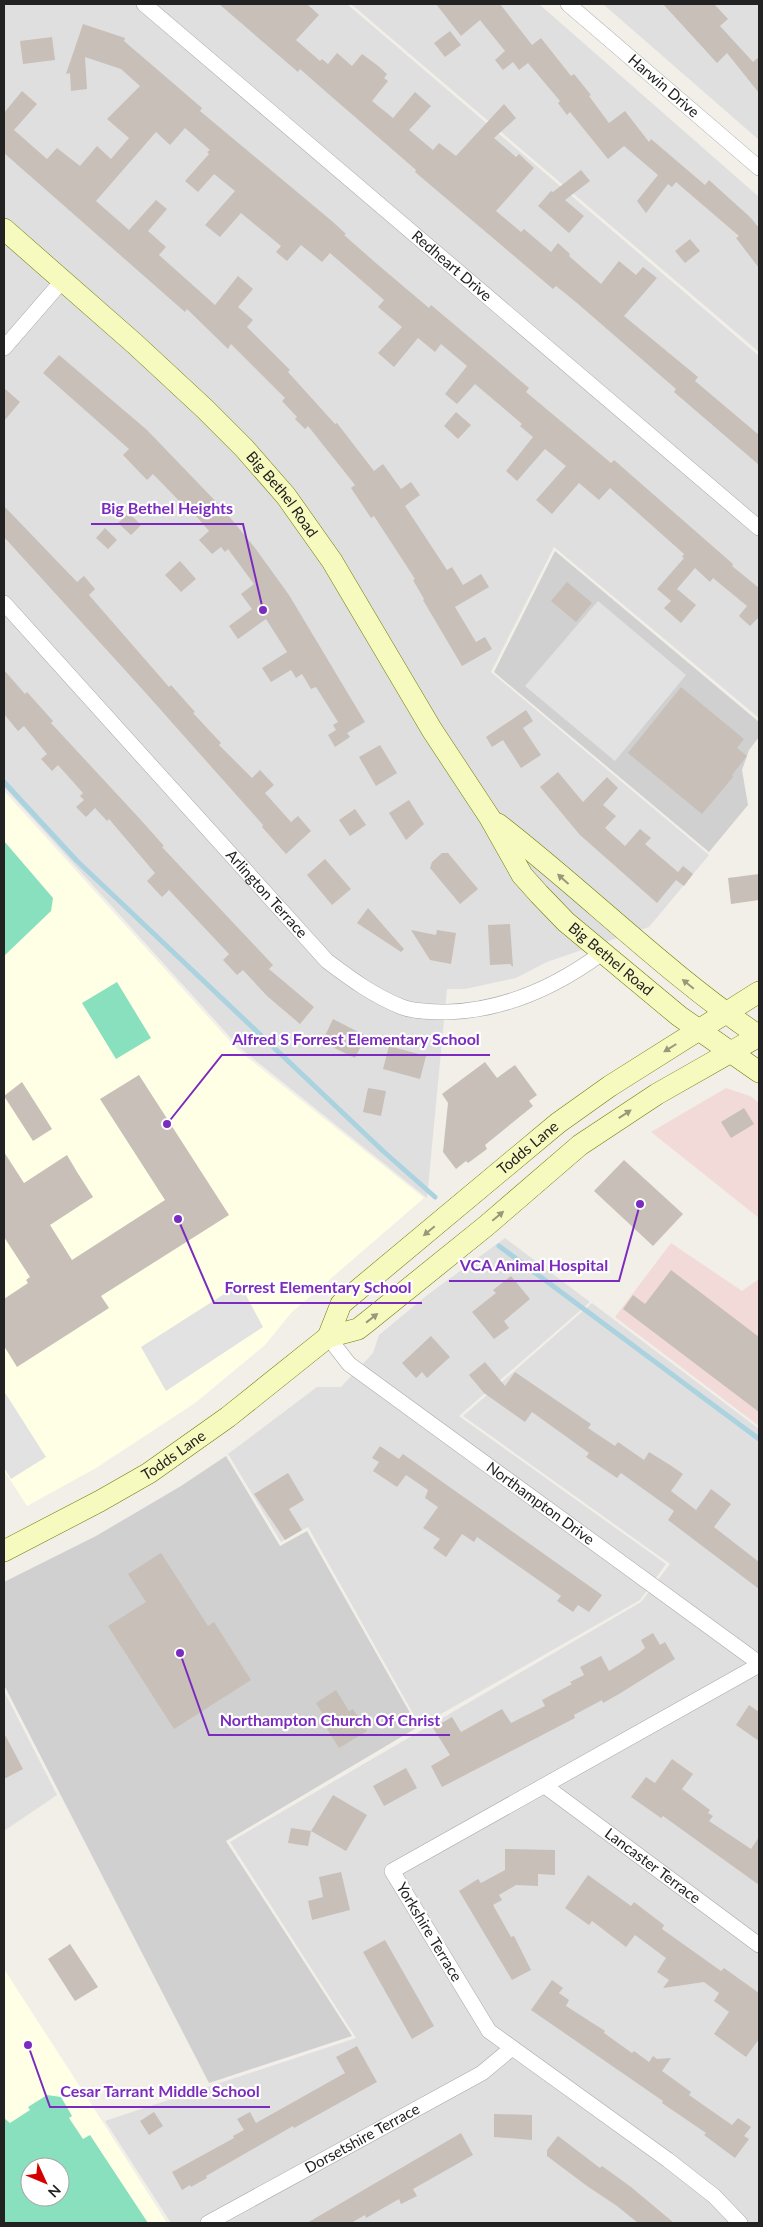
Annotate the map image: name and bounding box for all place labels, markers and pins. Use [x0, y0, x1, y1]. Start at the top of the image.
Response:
callout: Big Bethel Heights [91, 493, 243, 524]
callout: Alfred S Forrest Elementary School [222, 1024, 490, 1055]
callout: VCA Animal Hospital [449, 1250, 619, 1281]
callout: Forrest Elementary School [214, 1272, 422, 1303]
callout: Northampton Church Of Christ [209, 1704, 450, 1735]
callout: Cesar Tarrant Middle School [50, 2076, 270, 2107]

